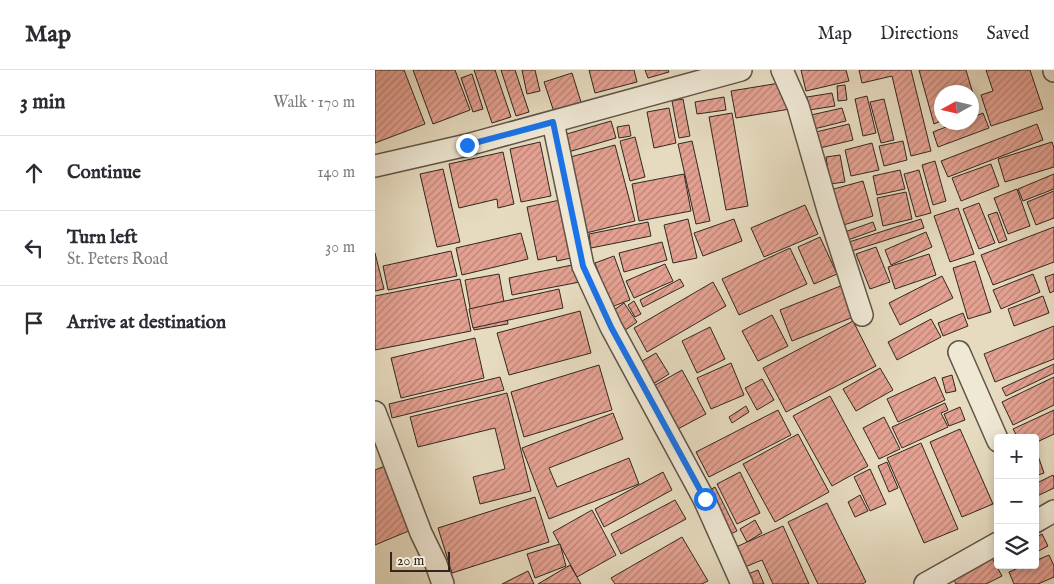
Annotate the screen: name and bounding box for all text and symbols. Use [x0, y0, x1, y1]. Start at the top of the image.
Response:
text: Map [25, 19, 71, 50]
text: Map [818, 23, 852, 46]
text: Directions [880, 23, 958, 46]
text: Saved [986, 23, 1029, 46]
north arrow [934, 85, 979, 130]
text: 3 min [20, 89, 65, 116]
text: Walk · 170 m [273, 93, 355, 113]
route end [456, 134, 479, 157]
icon: ahead [20, 159, 48, 187]
text: Continue [67, 161, 141, 185]
text: 140 m [317, 163, 355, 183]
text: Turn left [67, 226, 138, 250]
icon: left [20, 234, 48, 262]
text: 30 m [325, 238, 355, 258]
text: St. Peters Road [67, 250, 168, 270]
icon: arrive [20, 309, 48, 337]
text: Arrive at destination [67, 311, 226, 335]
map controls [994, 434, 1039, 569]
button: + [994, 434, 1039, 479]
button: − [994, 479, 1039, 524]
route start [694, 488, 717, 511]
button: layers [994, 524, 1039, 569]
scale bar [390, 549, 450, 572]
text: 20 m [397, 552, 424, 570]

